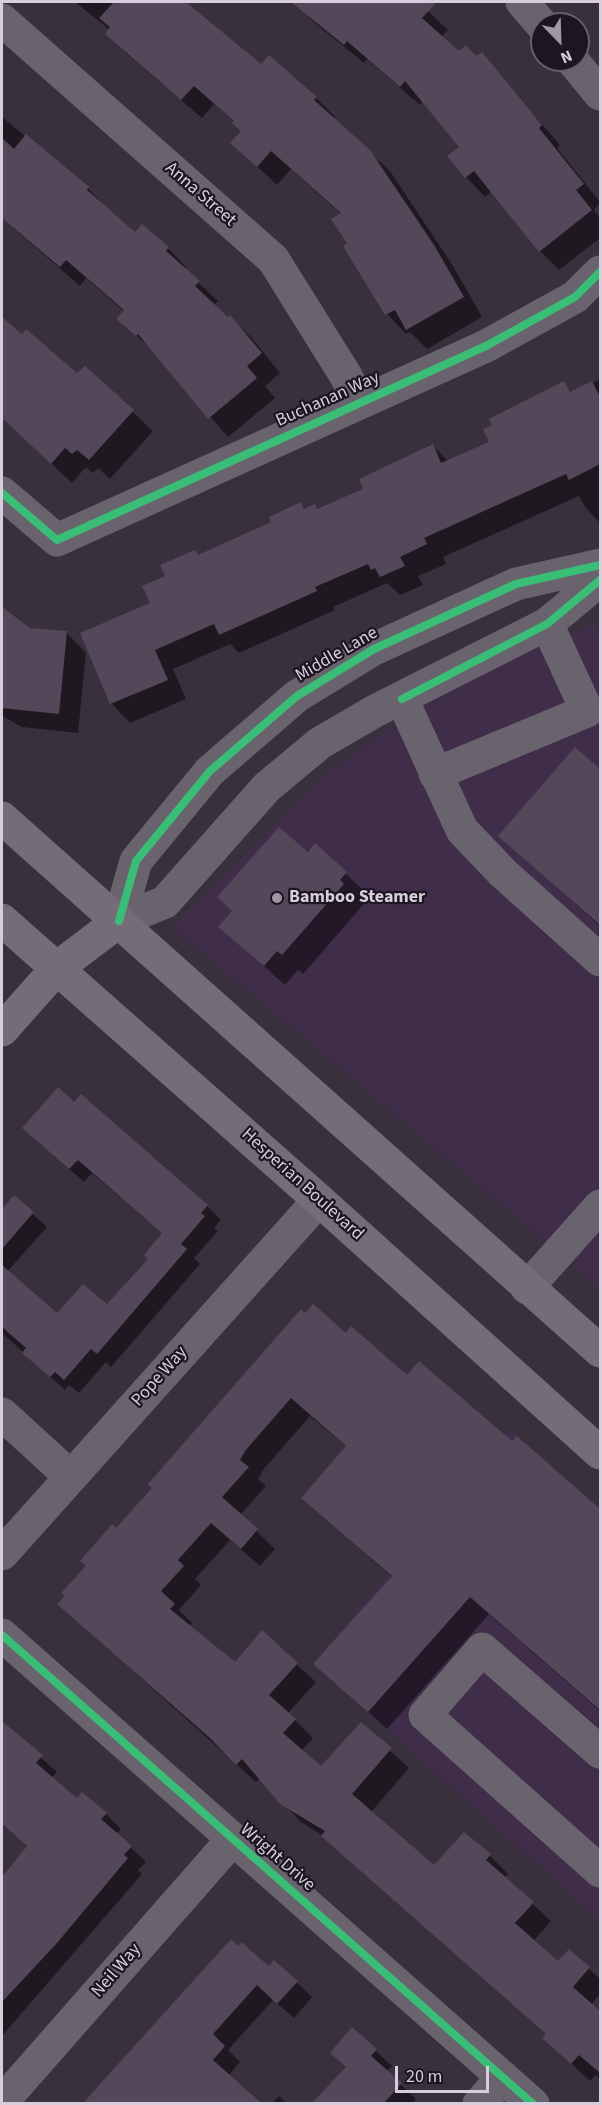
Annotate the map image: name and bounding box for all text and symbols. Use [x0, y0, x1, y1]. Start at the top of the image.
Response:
north arrow [530, 12, 590, 72]
text: N [557, 45, 575, 69]
street label: Anna Street [160, 158, 240, 232]
street label: Buchanan Way [273, 368, 383, 432]
street label: Middle Lane [292, 623, 382, 687]
place label: Bamboo Steamer [289, 887, 425, 909]
marker: Bamboo Steamer [270, 891, 284, 905]
street label: Hesperian Boulevard [236, 1124, 368, 1246]
street label: Pope Way [127, 1343, 193, 1411]
street label: Wright Drive [235, 1820, 319, 1896]
street label: Neil Way [88, 1940, 146, 2002]
scale bar [398, 2054, 492, 2092]
text: 20 m [406, 2064, 442, 2089]

